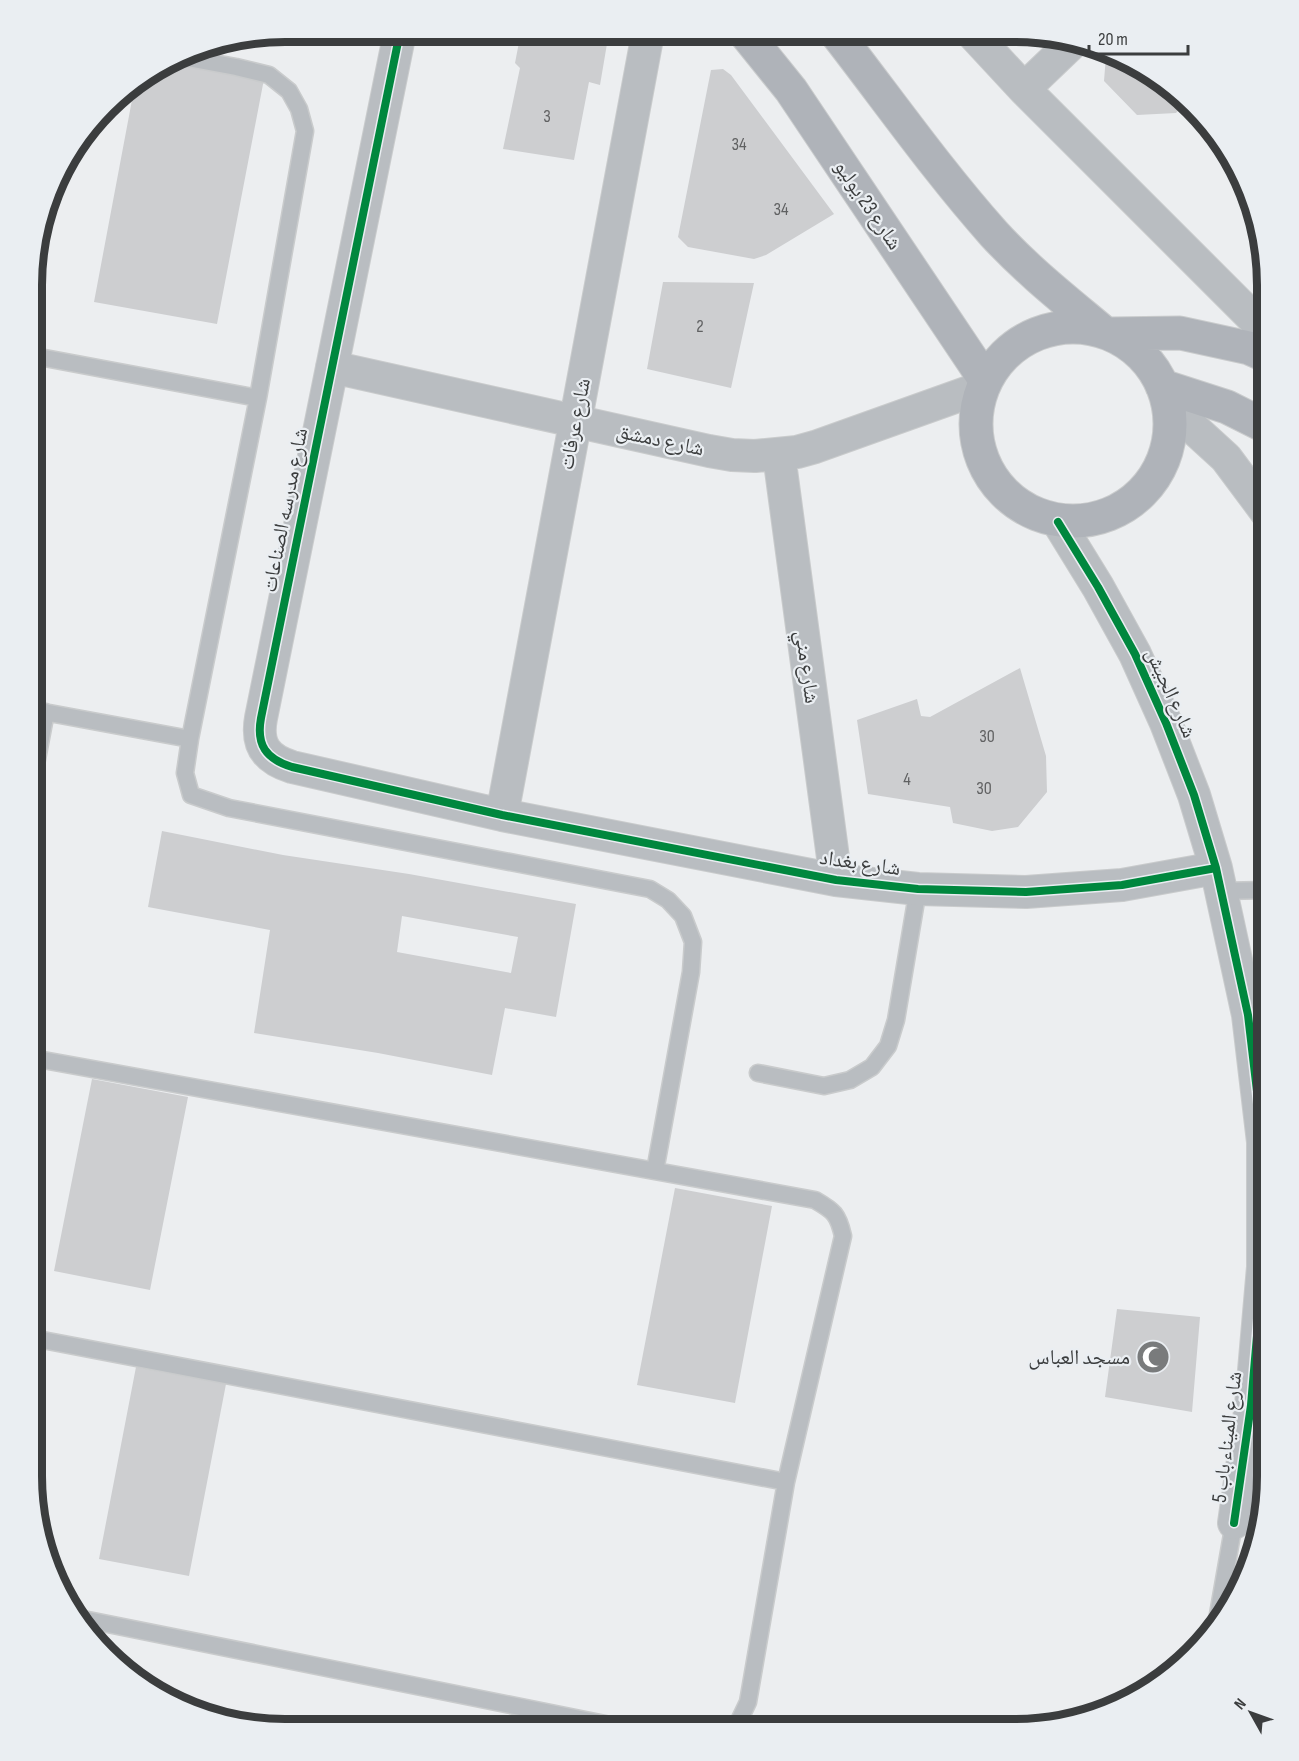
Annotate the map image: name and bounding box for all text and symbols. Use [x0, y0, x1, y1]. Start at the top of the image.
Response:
scale bar [1089, 18, 1188, 56]
text: 20 m [1098, 29, 1128, 50]
house number: 3 [543, 106, 551, 127]
house number: 34 [731, 134, 747, 155]
street label: شارع 23 يوليو [829, 155, 907, 255]
house number: 34 [773, 199, 789, 220]
house number: 2 [696, 316, 704, 337]
street label: شارع عرفات [554, 376, 596, 472]
street label: شارع دمشق [614, 419, 706, 461]
street label: شارع مدرسه الصناعات [257, 426, 313, 594]
street label: شارع مني [786, 629, 824, 706]
street label: شارع الجيش [1140, 644, 1202, 742]
house number: 30 [979, 726, 995, 747]
house number: 4 [903, 769, 911, 790]
house number: 30 [976, 778, 992, 799]
street label: شارع بغداد [818, 845, 902, 881]
mosque icon: مسجد العباس [1135, 1339, 1171, 1375]
place label: مسجد العباس [1028, 1345, 1130, 1370]
street label: شارع الميناء باب 5 [1207, 1370, 1247, 1504]
north arrow [1221, 1683, 1281, 1743]
text: N [1231, 1695, 1251, 1714]

